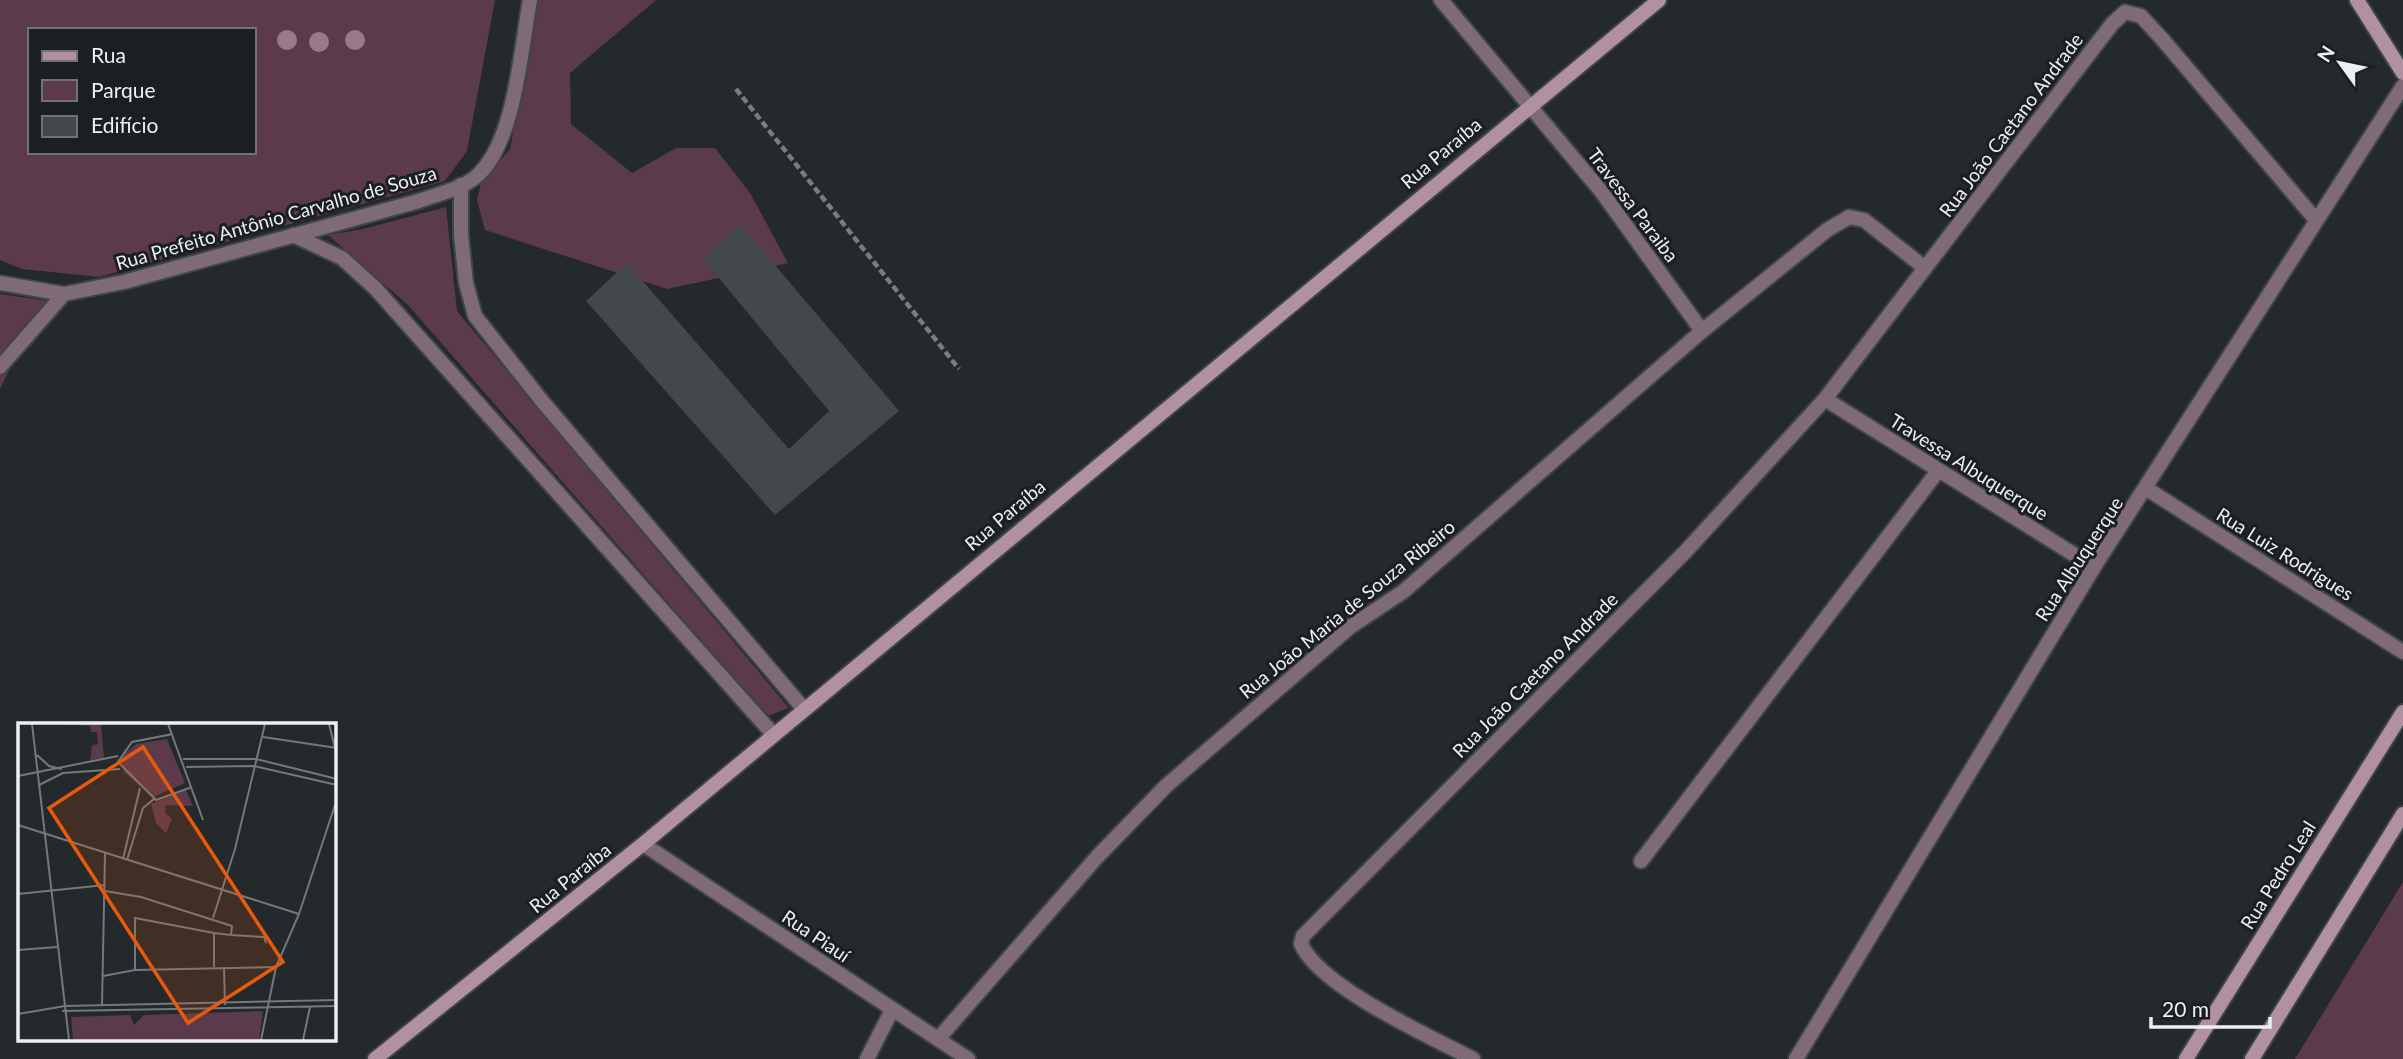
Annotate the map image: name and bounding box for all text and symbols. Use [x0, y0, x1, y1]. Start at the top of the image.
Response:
legend [28, 28, 256, 154]
street label: Rua João Caetano Andrade [1934, 28, 2087, 221]
north arrow [2305, 28, 2375, 98]
text: N [2312, 41, 2339, 66]
text: Rua [91, 42, 126, 67]
text: Parque [91, 77, 156, 102]
text: Edifício [91, 112, 159, 137]
street label: Rua Paraíba [1396, 112, 1486, 193]
street label: Travessa Paraiba [1583, 143, 1684, 266]
street label: Rua Prefeito Antônio Carvalho de Souza [113, 161, 439, 274]
street label: Travessa Albuquerque [1886, 408, 2053, 525]
street label: Rua Paraíba [960, 474, 1050, 555]
street label: Rua Albuquerque [2030, 492, 2127, 625]
street label: Rua Luiz Rodrigues [2213, 502, 2358, 605]
street label: Rua João Maria de Souza Ribeiro [1234, 514, 1459, 703]
street label: Rua João Caetano Andrade [1447, 587, 1622, 762]
inset map [18, 723, 336, 1042]
street label: Rua Pedro Leal [2235, 816, 2320, 933]
street label: Rua Paraíba [524, 838, 615, 917]
street label: Rua Piauí [778, 905, 856, 967]
scale bar [2151, 986, 2270, 1030]
text: 20 m [2162, 996, 2209, 1021]

